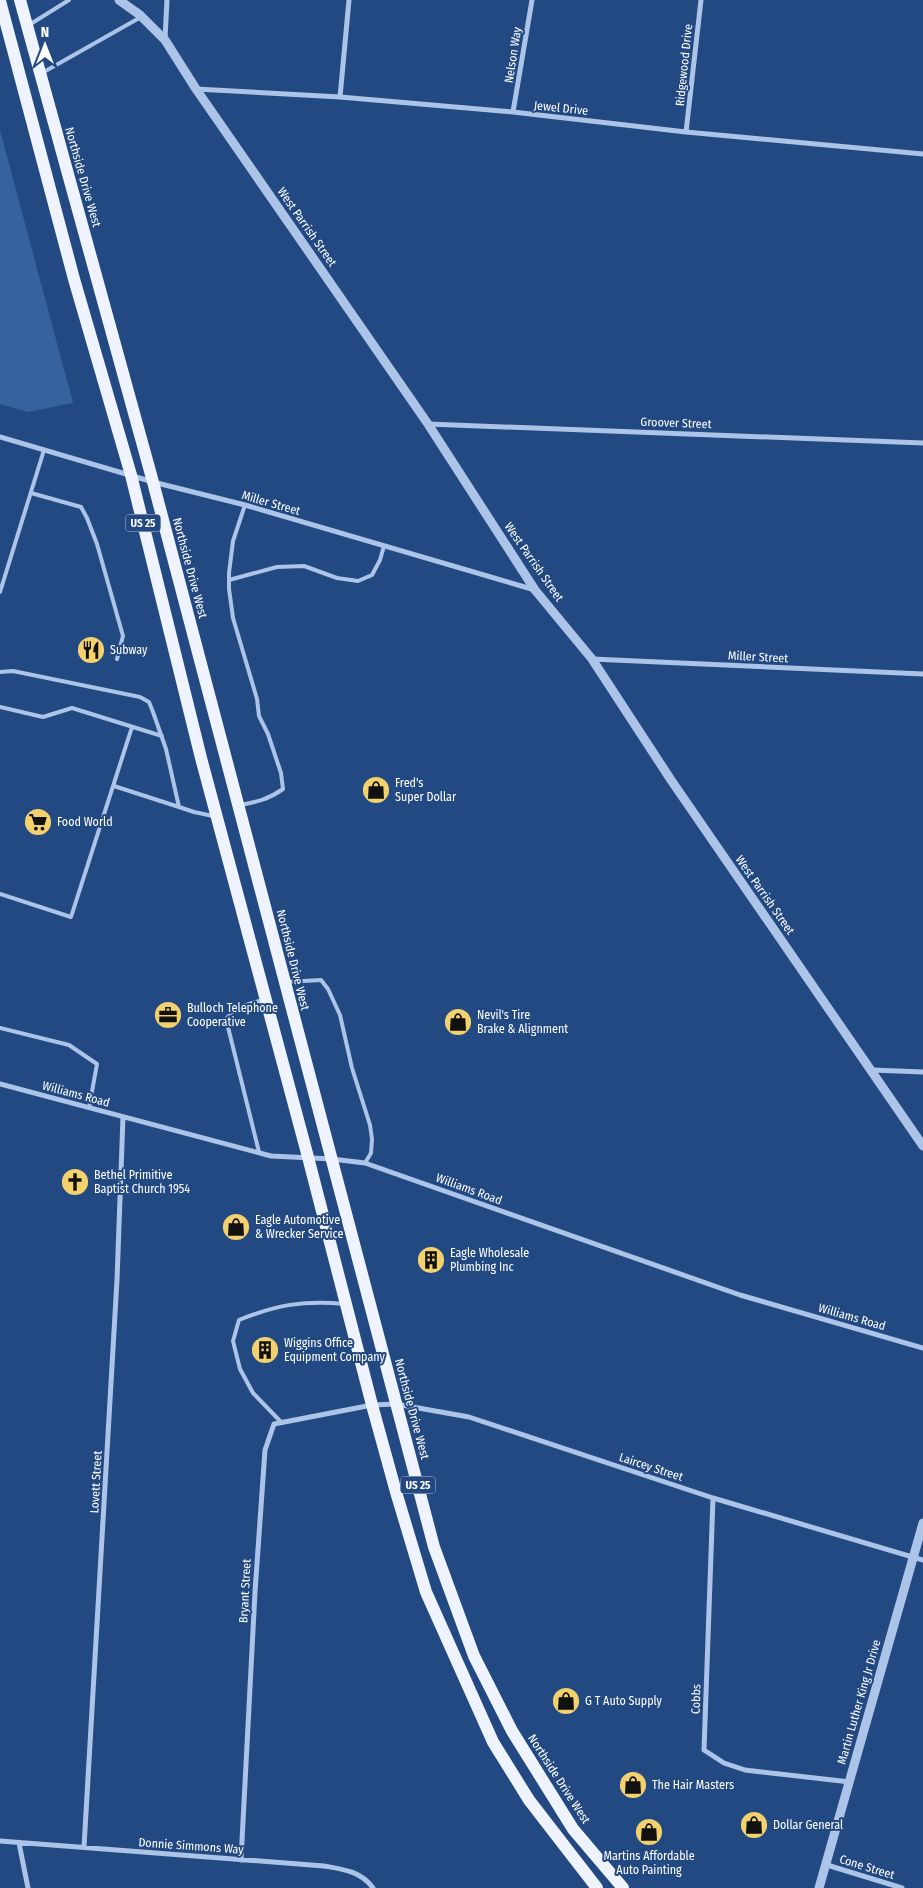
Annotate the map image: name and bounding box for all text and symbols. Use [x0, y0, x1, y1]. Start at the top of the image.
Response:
north arrow [20, 20, 70, 70]
street label: Ridgewood Drive [673, 23, 695, 107]
text: N [41, 24, 49, 41]
street label: Nelson Way [502, 25, 524, 84]
street label: Jewel Drive [533, 98, 589, 118]
street label: Northside Drive West [62, 125, 104, 229]
street label: West Parrish Street [274, 185, 340, 269]
street label: Groover Street [640, 415, 712, 431]
street label: Miller Street [240, 488, 302, 518]
road number: US 25 [126, 514, 160, 532]
street label: Northside Drive West [170, 516, 210, 620]
street label: West Parrish Street [501, 520, 567, 604]
restaurant icon: Subway [76, 635, 106, 665]
place label: Subway [110, 643, 148, 657]
street label: Miller Street [728, 648, 789, 666]
shop icon: Fred's Super Dollar [361, 775, 391, 805]
place label: Fred's Super Dollar [395, 776, 457, 804]
supermarket icon: Food World [23, 807, 53, 837]
place label: Food World [57, 815, 113, 829]
street label: West Parrish Street [732, 853, 798, 937]
street label: Northside Drive West [274, 908, 312, 1012]
office icon: Bulloch Telephone Cooperative [153, 1000, 183, 1030]
place label: Bulloch Telephone Cooperative [187, 1001, 278, 1029]
shop icon: Nevil's Tire Brake & Alignment [443, 1007, 473, 1037]
place label: Nevil's Tire Brake & Alignment [477, 1008, 568, 1036]
street label: Williams Road [41, 1078, 111, 1110]
church icon: Bethel Primitive Baptist Church 1954 [60, 1167, 90, 1197]
place label: Bethel Primitive Baptist Church 1954 [94, 1168, 190, 1196]
street label: Williams Road [434, 1171, 504, 1207]
shop icon: Eagle Automotive & Wrecker Service [221, 1212, 251, 1242]
place label: Eagle Automotive & Wrecker Service [255, 1213, 343, 1241]
building icon: Eagle Wholesale Plumbing Inc [416, 1245, 446, 1275]
place label: Eagle Wholesale Plumbing Inc [450, 1246, 529, 1274]
street label: Williams Road [817, 1301, 887, 1333]
building icon: Wiggins Office Equipment Company [250, 1335, 280, 1365]
place label: Wiggins Office Equipment Company [284, 1336, 386, 1364]
street label: Northside Drive West [392, 1357, 432, 1461]
street label: Lovett Street [87, 1450, 105, 1514]
street label: Laircey Street [617, 1450, 685, 1484]
road number: US 25 [400, 1476, 436, 1494]
street label: Bryant Street [236, 1558, 254, 1624]
street label: Martin Luther King Jr Drive [834, 1638, 884, 1766]
street label: Cobbs [688, 1684, 704, 1714]
shop icon: G T Auto Supply [551, 1686, 581, 1716]
place label: G T Auto Supply [585, 1694, 663, 1708]
street label: Northside Drive West [525, 1732, 593, 1826]
shop icon: The Hair Masters [618, 1770, 648, 1800]
place label: The Hair Masters [652, 1778, 734, 1792]
shop icon: Dollar General [739, 1810, 769, 1840]
shop icon: Martins Affordable Auto Painting [634, 1817, 664, 1847]
place label: Dollar General [773, 1818, 843, 1832]
street label: Donnie Simmons Way [138, 1835, 245, 1857]
place label: Martins Affordable Auto Painting [603, 1849, 695, 1877]
street label: Cone Street [838, 1852, 896, 1882]

